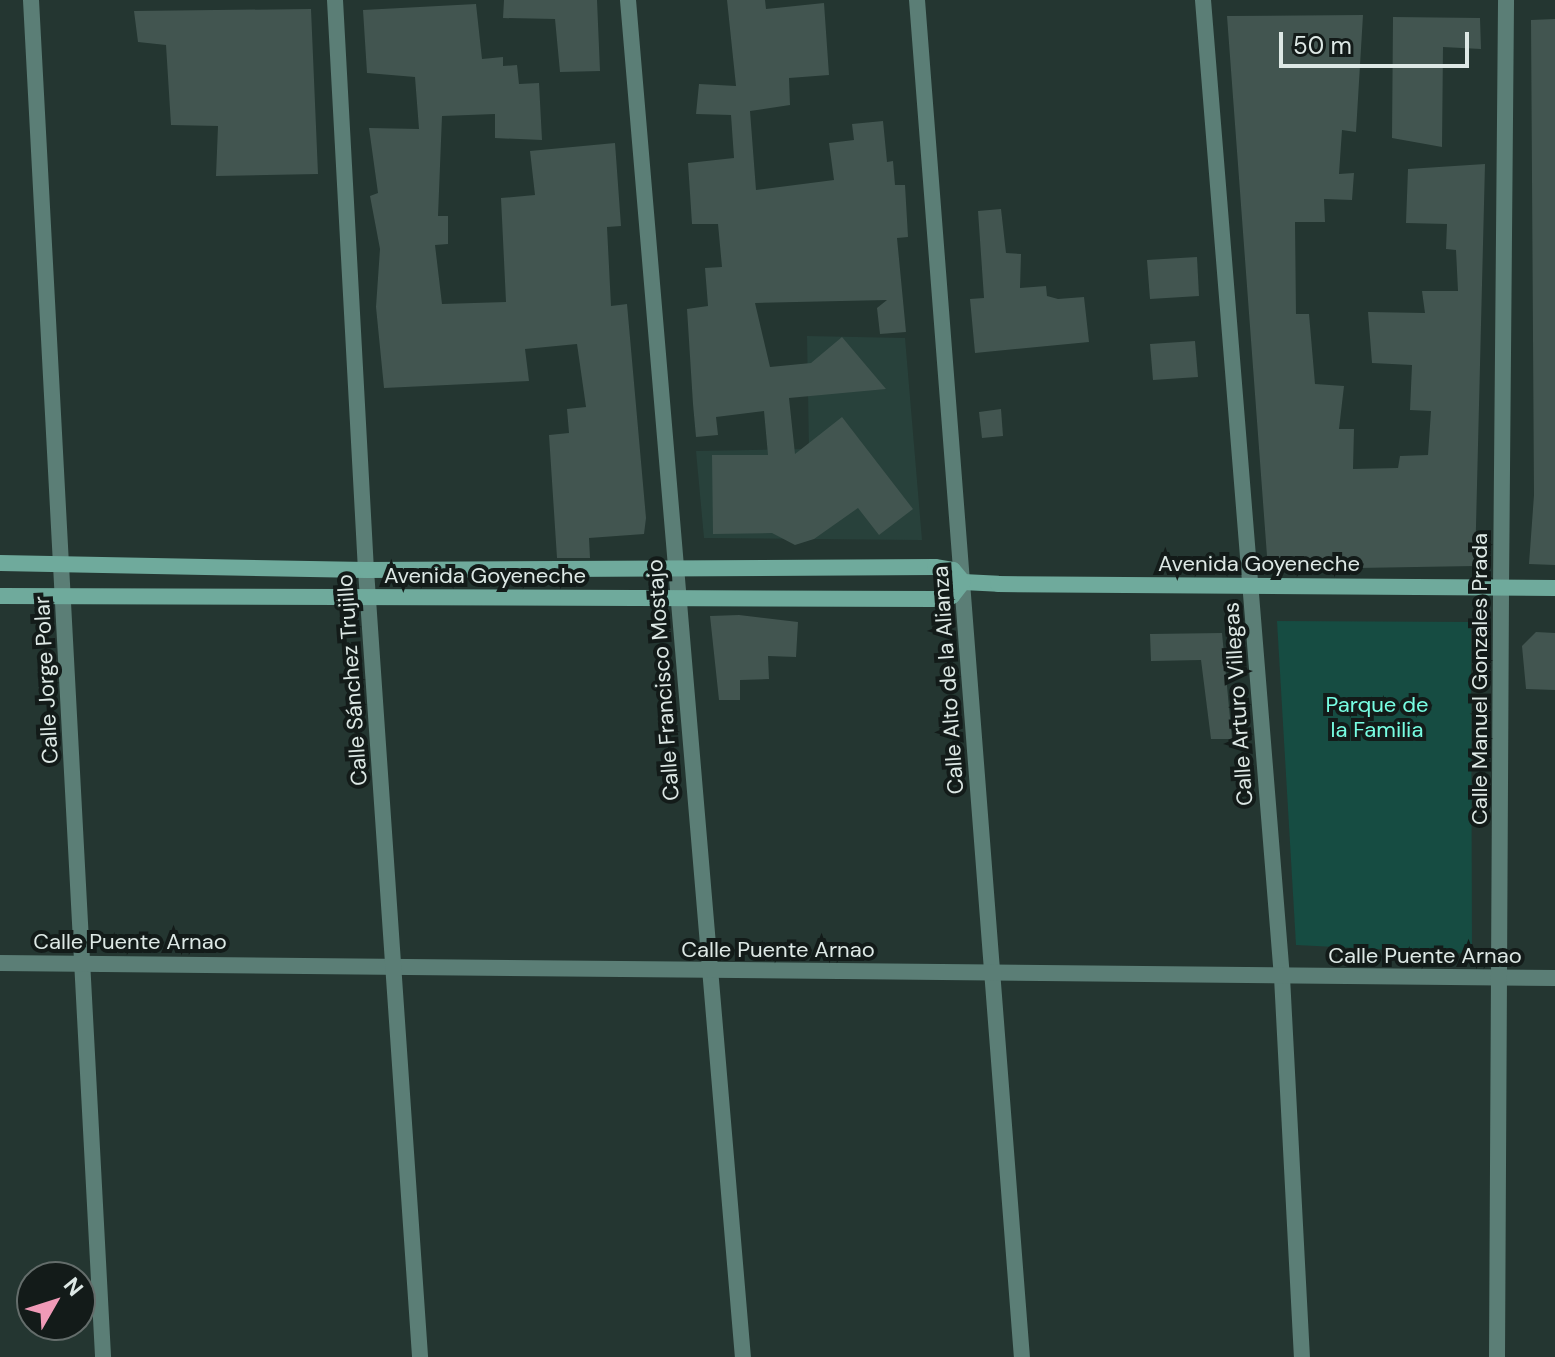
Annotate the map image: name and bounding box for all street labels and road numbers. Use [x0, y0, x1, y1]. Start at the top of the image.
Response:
street label: Calle Manuel Gonzales Prada [1467, 533, 1493, 825]
street label: Avenida Goyeneche [1158, 551, 1360, 577]
street label: Calle Francisco Mostajo [641, 558, 685, 802]
street label: Avenida Goyeneche [384, 563, 586, 589]
street label: Calle Alto de la Alianza [927, 565, 969, 795]
street label: Calle Sánchez Trujillo [331, 573, 373, 787]
street label: Calle Jorge Polar [28, 595, 64, 765]
street label: Calle Arturo Villegas [1218, 601, 1258, 807]
street label: Calle Puente Arnao [33, 929, 227, 955]
street label: Calle Puente Arnao [681, 937, 875, 963]
street label: Calle Puente Arnao [1328, 943, 1522, 969]

